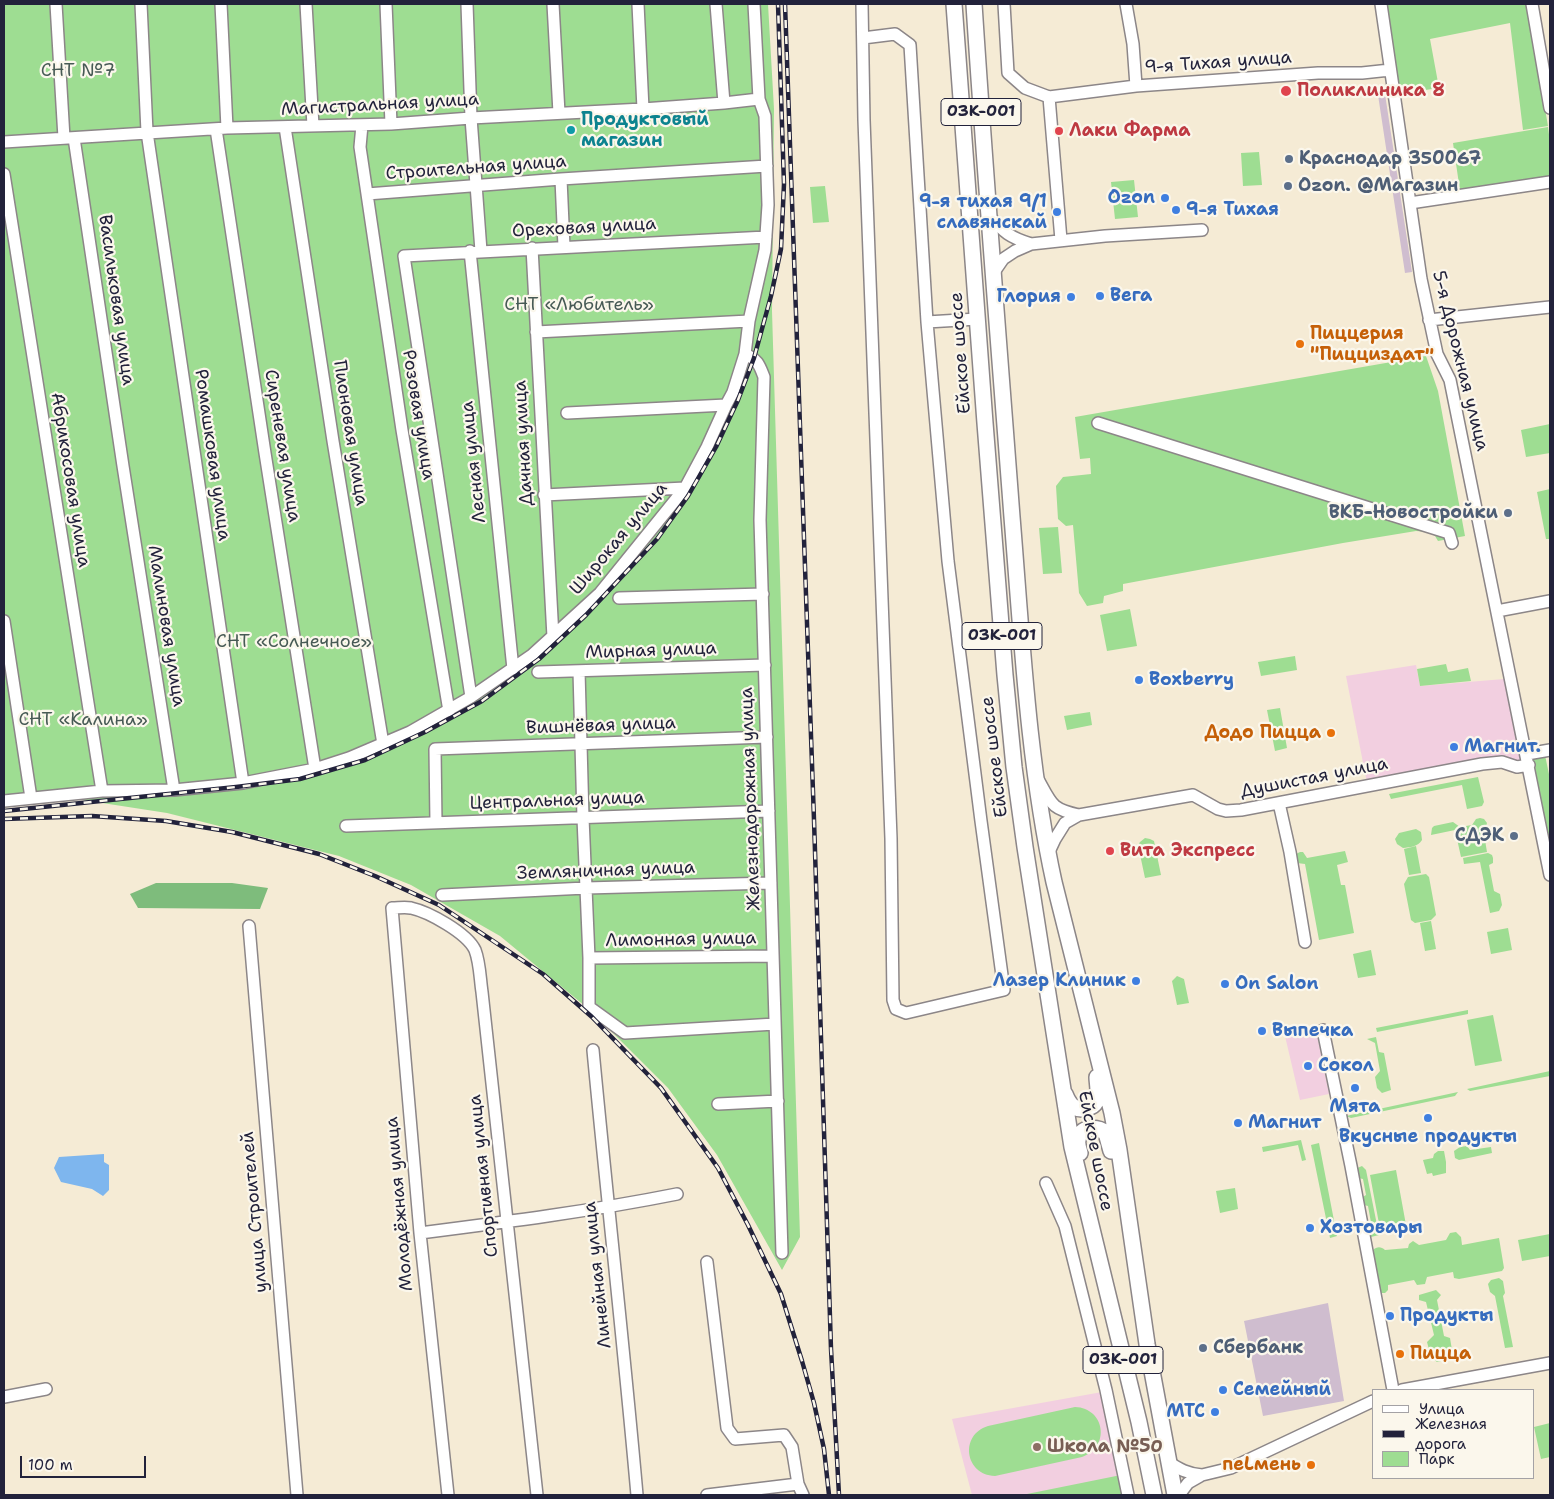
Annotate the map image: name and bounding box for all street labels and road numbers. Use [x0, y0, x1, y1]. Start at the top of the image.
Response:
street label: 9-я Тихая улица [1144, 47, 1292, 79]
street label: Магистральная улица [281, 89, 479, 121]
road number: 03К-001 [941, 98, 1021, 125]
street label: Строительная улица [385, 151, 567, 185]
street label: Васильковая улица [93, 213, 139, 387]
street label: Ореховая улица [511, 213, 657, 243]
street label: 5-я Дорожная улица [1427, 269, 1493, 453]
street label: Ейское шоссе [946, 291, 976, 415]
street label: Розовая улица [397, 348, 439, 482]
street label: Пионовая улица [328, 359, 372, 507]
street label: Ромашковая улица [189, 368, 235, 542]
street label: Сиреневая улица [259, 368, 305, 524]
street label: Дачная улица [510, 380, 538, 506]
street label: Абрикосовая улица [46, 391, 94, 569]
street label: Лесная улица [457, 400, 491, 524]
street label: Широкая улица [566, 478, 672, 600]
street label: Малиновая улица [143, 544, 189, 708]
road number: 03К-001 [962, 622, 1042, 650]
street label: Мирная улица [585, 638, 717, 664]
street label: Железнодорожная улица [736, 687, 766, 911]
street label: Ейское шоссе [977, 695, 1013, 819]
street label: Вишнёвая улица [526, 713, 676, 739]
street label: Душистая улица [1238, 753, 1390, 803]
street label: Центральная улица [469, 787, 645, 815]
street label: Земляничная улица [517, 857, 695, 885]
street label: Лимонная улица [605, 928, 757, 952]
street label: Ейское шоссе [1073, 1089, 1117, 1213]
street label: Спортивная улица [465, 1094, 503, 1258]
street label: Молодёжная улица [382, 1116, 418, 1292]
street label: улица Строителей [237, 1130, 273, 1294]
street label: Линейная улица [580, 1200, 616, 1350]
road number: 03К-001 [1083, 1346, 1163, 1374]

